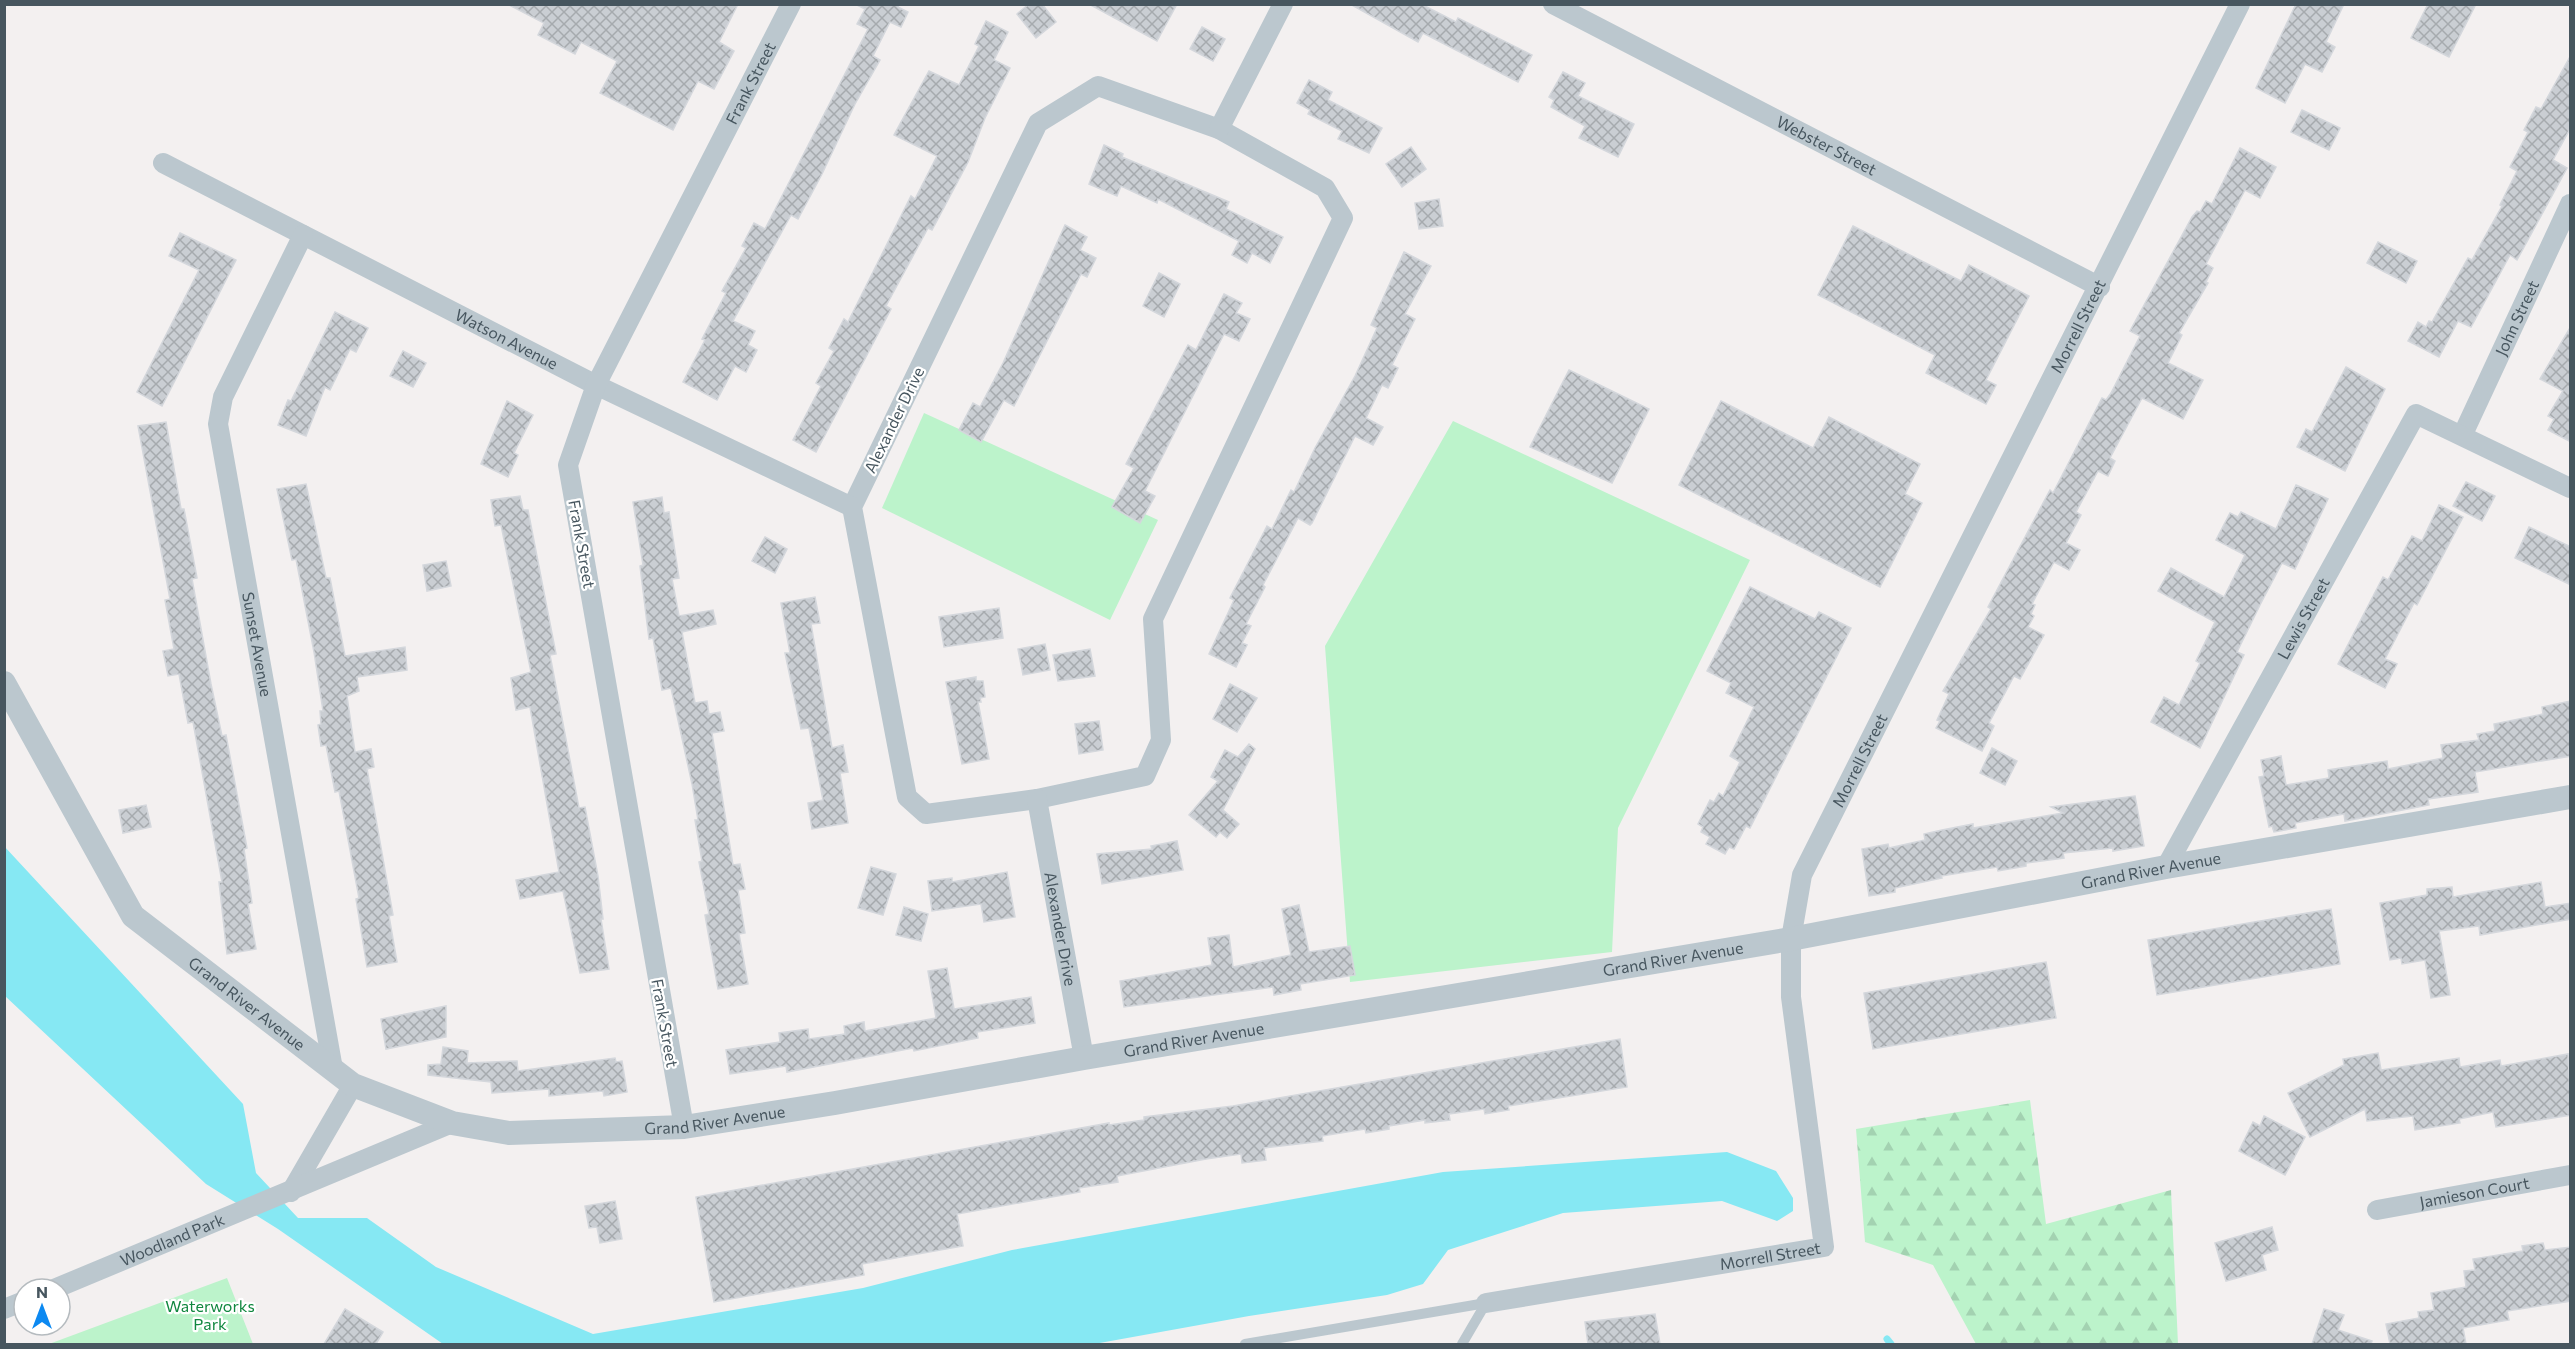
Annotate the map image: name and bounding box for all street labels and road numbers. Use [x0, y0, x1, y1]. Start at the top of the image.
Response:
street label: Frank Street [721, 38, 779, 127]
street label: Webster Street [1774, 111, 1880, 179]
street label: Morrell Street [2046, 276, 2109, 376]
street label: John Street [2491, 277, 2542, 358]
street label: Watson Avenue [452, 304, 561, 373]
street label: Alexander Drive [860, 364, 927, 476]
street label: Frank Street [565, 498, 600, 590]
street label: Lewis Street [2273, 574, 2333, 662]
street label: Sunset Avenue [239, 590, 276, 698]
street label: Morrell Street [1828, 710, 1891, 810]
street label: Grand River Avenue [2079, 848, 2222, 892]
street label: Alexander Drive [1041, 870, 1081, 987]
street label: Grand River Avenue [1601, 937, 1745, 980]
street label: Grand River Avenue [185, 952, 309, 1054]
street label: Frank Street [648, 977, 683, 1069]
street label: Grand River Avenue [1122, 1018, 1265, 1060]
street label: Grand River Avenue [644, 1101, 786, 1137]
street label: Jamieson Court [2418, 1173, 2531, 1211]
street label: Woodland Park [117, 1209, 227, 1269]
street label: Morrell Street [1718, 1238, 1823, 1273]

